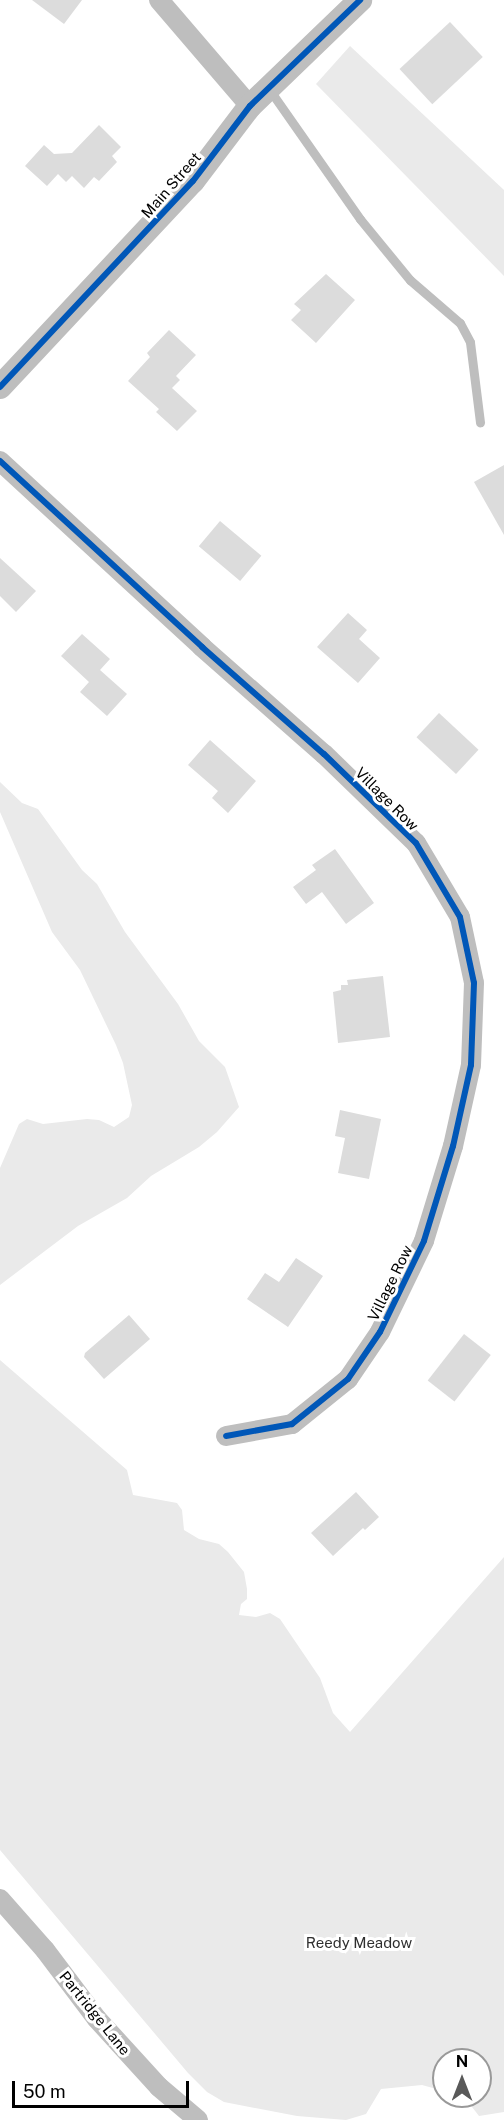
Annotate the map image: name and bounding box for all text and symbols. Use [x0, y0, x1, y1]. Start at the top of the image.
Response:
street label: Main Street [137, 148, 205, 222]
street label: Village Row [352, 764, 422, 834]
street label: Village Row [364, 1242, 416, 1324]
park label: Reedy Meadow [306, 1934, 412, 1952]
street label: Partridge Lane [56, 1967, 134, 2059]
north arrow [432, 2048, 492, 2108]
text: N [456, 2052, 468, 2071]
scale bar [15, 2069, 192, 2107]
text: 50 m [23, 2081, 66, 2102]

